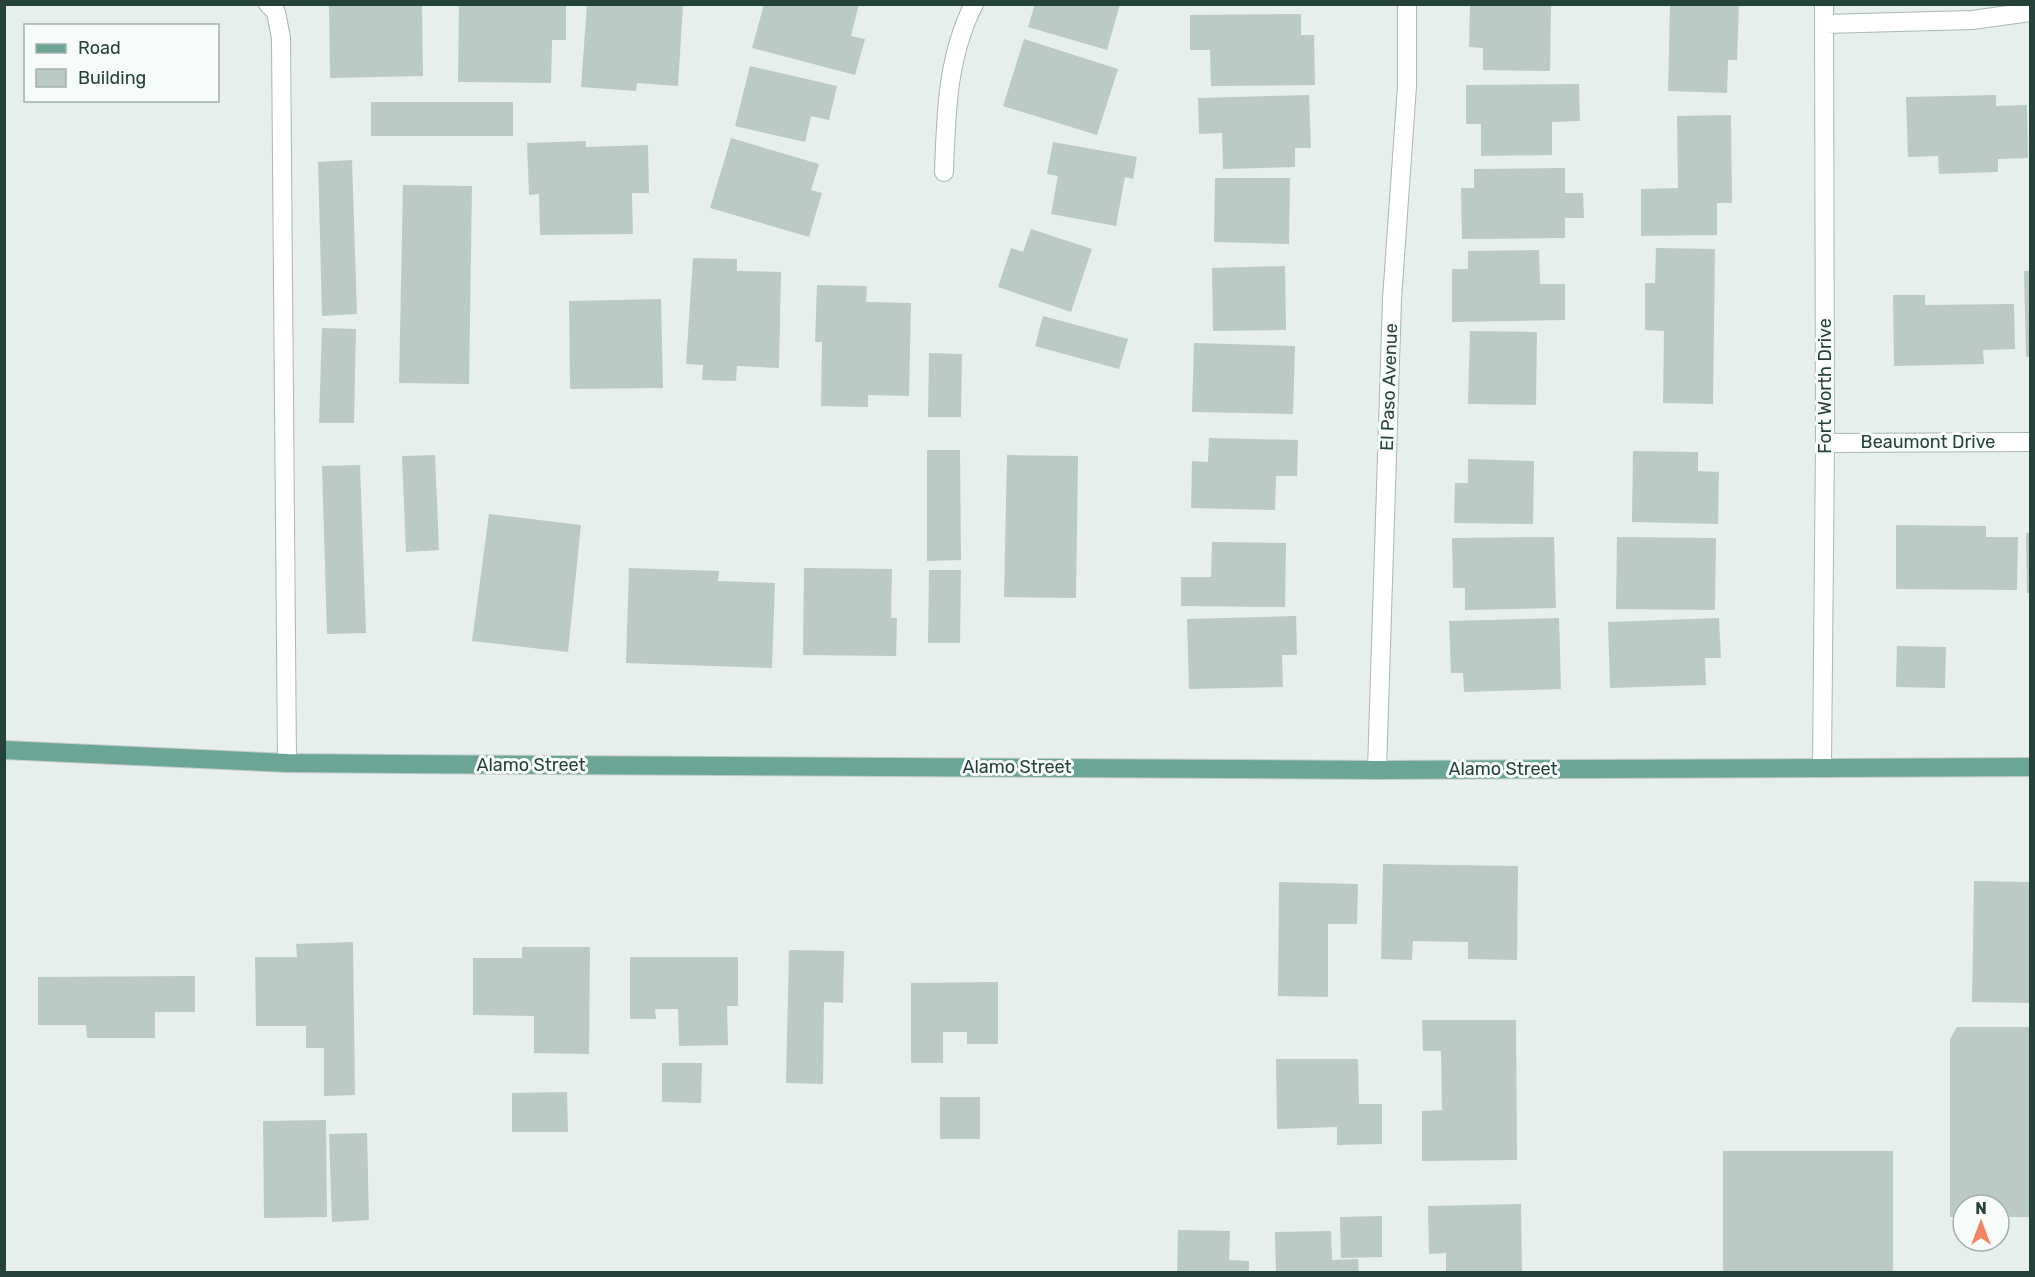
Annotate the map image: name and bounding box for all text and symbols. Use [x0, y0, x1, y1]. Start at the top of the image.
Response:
legend [24, 24, 219, 102]
text: Road [78, 37, 121, 59]
text: Building [78, 67, 146, 89]
street label: Fort Worth Drive [1814, 318, 1836, 454]
street label: El Paso Avenue [1376, 323, 1402, 451]
street label: Beaumont Drive [1861, 431, 1995, 453]
street label: Alamo Street [476, 754, 586, 776]
street label: Alamo Street [962, 756, 1072, 778]
street label: Alamo Street [1448, 758, 1558, 780]
north arrow [1951, 1193, 2011, 1253]
text: N [1975, 1199, 1987, 1218]

